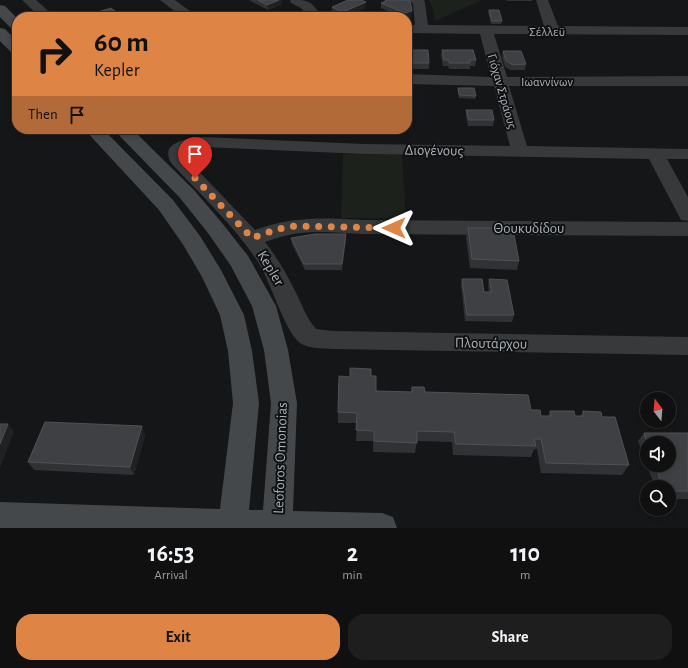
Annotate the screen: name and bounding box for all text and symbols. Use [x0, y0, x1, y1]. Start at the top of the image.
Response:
street label: Σέλλεϋ [529, 26, 565, 39]
icon: right [28, 28, 80, 80]
text: 60 m [94, 29, 149, 57]
street label: Γιόχαν Στράους [485, 52, 518, 130]
text: Kepler [94, 62, 139, 80]
street label: Ιωαννίνων [521, 76, 574, 89]
icon: arrive [66, 104, 88, 126]
text: Then [28, 107, 58, 122]
pin [178, 137, 212, 178]
street label: Διογένους [404, 142, 464, 159]
icon: arrive [184, 143, 206, 165]
position arrow [373, 207, 415, 249]
street label: Θουκυδίδου [494, 221, 564, 236]
street label: Kepler [254, 248, 287, 288]
street label: Πλουτάρχου [455, 335, 527, 352]
north arrow [640, 392, 676, 428]
map controls [640, 392, 676, 516]
street label: Leoforos Omonoias [271, 402, 290, 514]
button: sound [640, 436, 676, 472]
button: search [640, 480, 676, 516]
text: 16:53 [148, 542, 194, 566]
text: 2 [347, 542, 358, 566]
text: 110 [510, 542, 540, 566]
text: Arrival [154, 569, 188, 582]
text: min [342, 569, 362, 582]
text: m [520, 569, 530, 582]
button: Exit [16, 614, 340, 660]
button: Share [348, 614, 672, 660]

